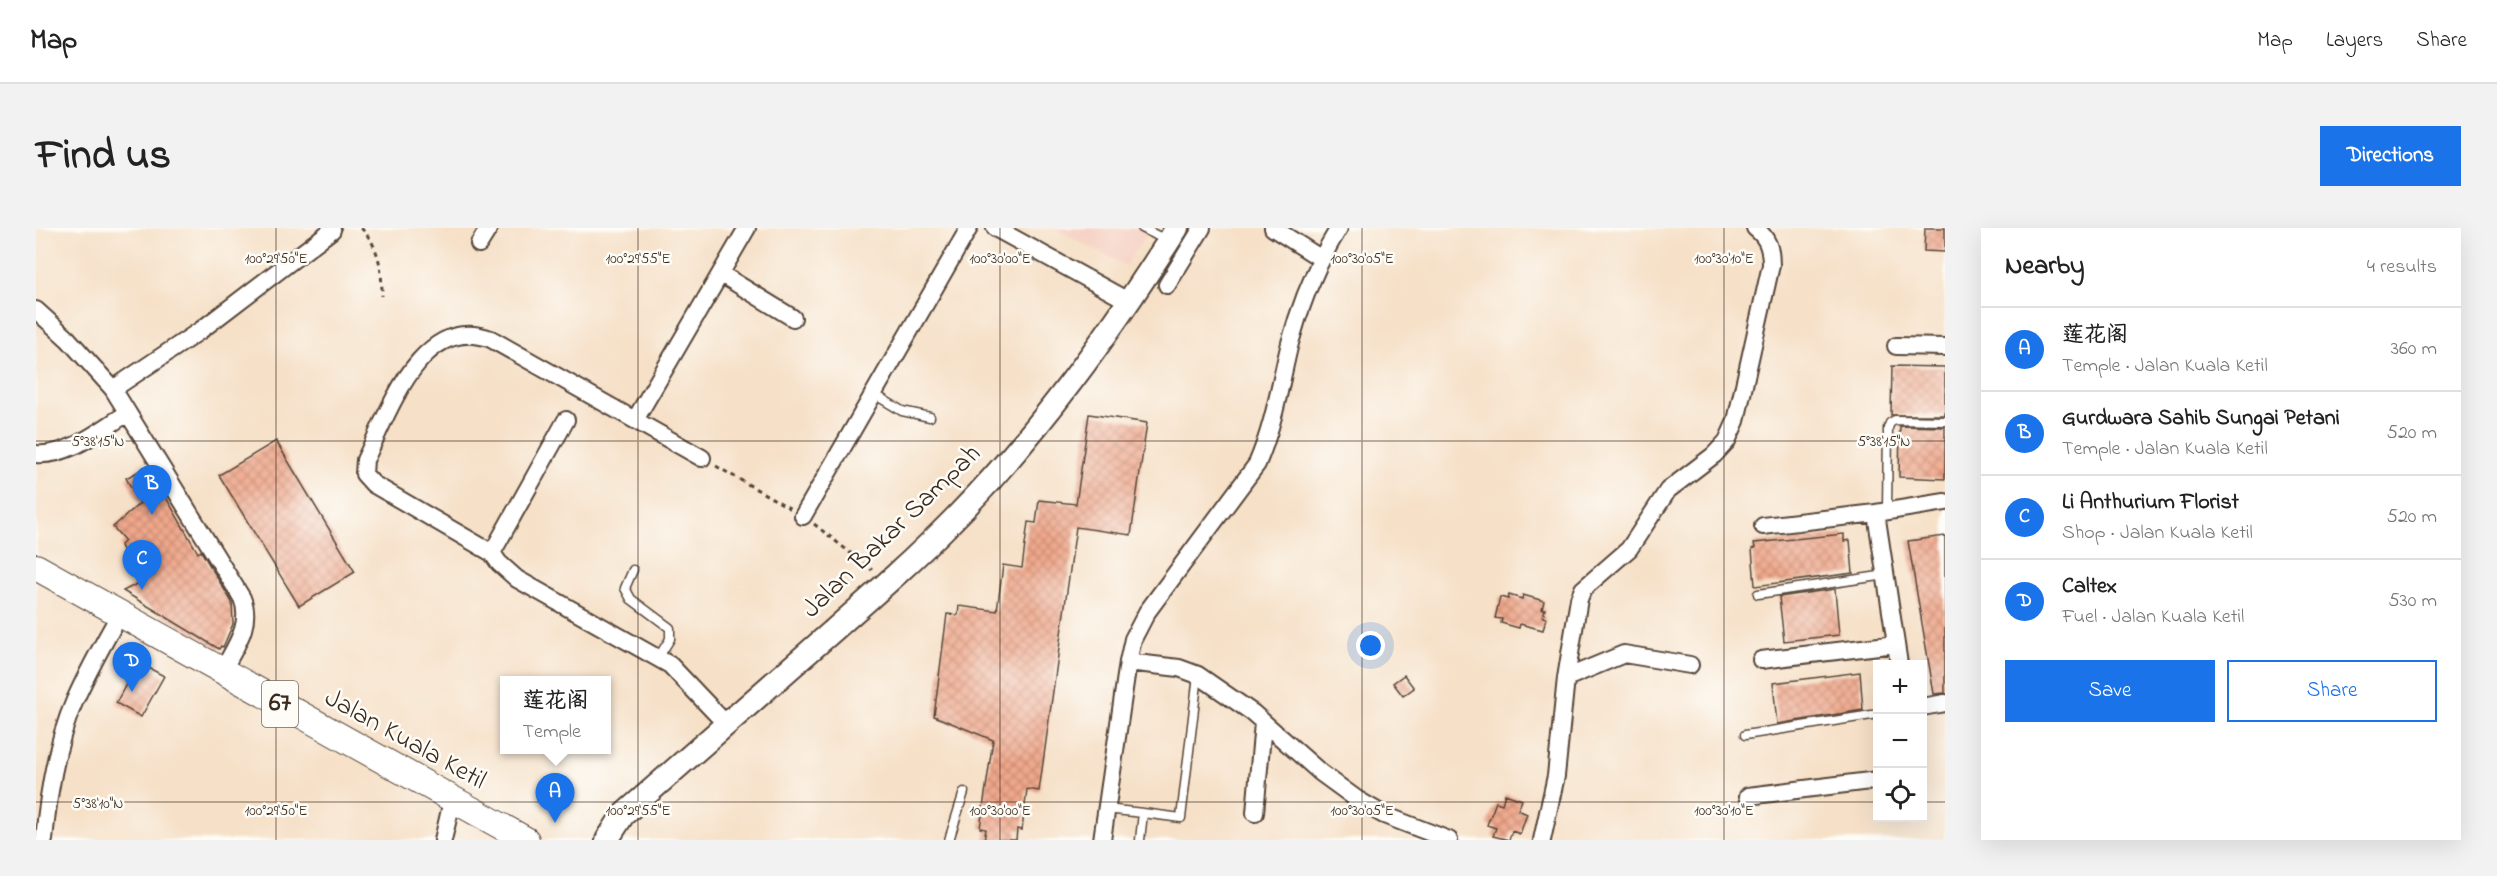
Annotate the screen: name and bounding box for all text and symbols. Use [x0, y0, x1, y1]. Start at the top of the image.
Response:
text: Map [30, 21, 77, 62]
text: Map [2257, 26, 2293, 56]
text: Layers [2326, 26, 2383, 56]
text: Share [2416, 26, 2467, 56]
text: Find us [36, 126, 171, 187]
button: Directions [2320, 126, 2461, 186]
text: 100°29'50"E [245, 248, 307, 270]
text: 100°29'55"E [605, 248, 671, 270]
text: 100°30'00"E [969, 248, 1031, 270]
text: 100°30'05"E [1330, 248, 1394, 270]
text: 100°30'10"E [1694, 248, 1754, 270]
text: Nearby [2005, 248, 2084, 286]
text: 4 results [2367, 253, 2437, 282]
text: 莲花阁 [2062, 320, 2128, 352]
text: A [2018, 335, 2031, 364]
text: 360 m [2391, 335, 2437, 364]
text: Temple · Jalan Kuala Ketil [2062, 352, 2268, 381]
text: Gurdwara Sahib Sungai Petani [2062, 403, 2340, 435]
text: B [2018, 419, 2031, 448]
text: 520 m [2386, 419, 2437, 448]
text: 5°38'15"N [72, 431, 124, 453]
text: 5°38'15"N [1858, 431, 1910, 453]
text: Temple · Jalan Kuala Ketil [2062, 435, 2268, 464]
street label: Jalan Bakar Sampah [794, 436, 990, 628]
pin: B [132, 466, 172, 515]
text: Li Anthurium Florist [2062, 487, 2239, 519]
text: C [2019, 503, 2030, 532]
text: 520 m [2386, 503, 2437, 532]
text: Shop · Jalan Kuala Ketil [2062, 519, 2253, 548]
pin: C [122, 540, 162, 590]
text: Caltex [2062, 571, 2117, 603]
text: D [2017, 587, 2032, 616]
text: 530 m [2388, 587, 2437, 616]
text: Fuel · Jalan Kuala Ketil [2062, 603, 2244, 632]
your location [1356, 631, 1385, 660]
pin: D [112, 642, 152, 692]
map controls [1873, 660, 1927, 822]
button: + [1873, 660, 1927, 714]
button: Save [2005, 660, 2215, 722]
button: Share [2227, 660, 2437, 722]
popup [500, 676, 611, 754]
street label: Jalan Kuala Ketil [317, 679, 493, 801]
road number: 67 [262, 681, 298, 727]
text: 莲花阁 [522, 686, 589, 718]
button: − [1873, 714, 1927, 768]
text: Temple [522, 718, 581, 747]
button: locate [1873, 768, 1927, 822]
pin: A [536, 774, 574, 823]
text: 5°38'10"N [73, 793, 123, 815]
text: 100°29'50"E [245, 800, 307, 822]
text: 100°29'55"E [605, 800, 671, 822]
text: 100°30'00"E [969, 800, 1031, 822]
text: 100°30'05"E [1330, 800, 1394, 822]
text: 100°30'10"E [1694, 800, 1754, 822]

